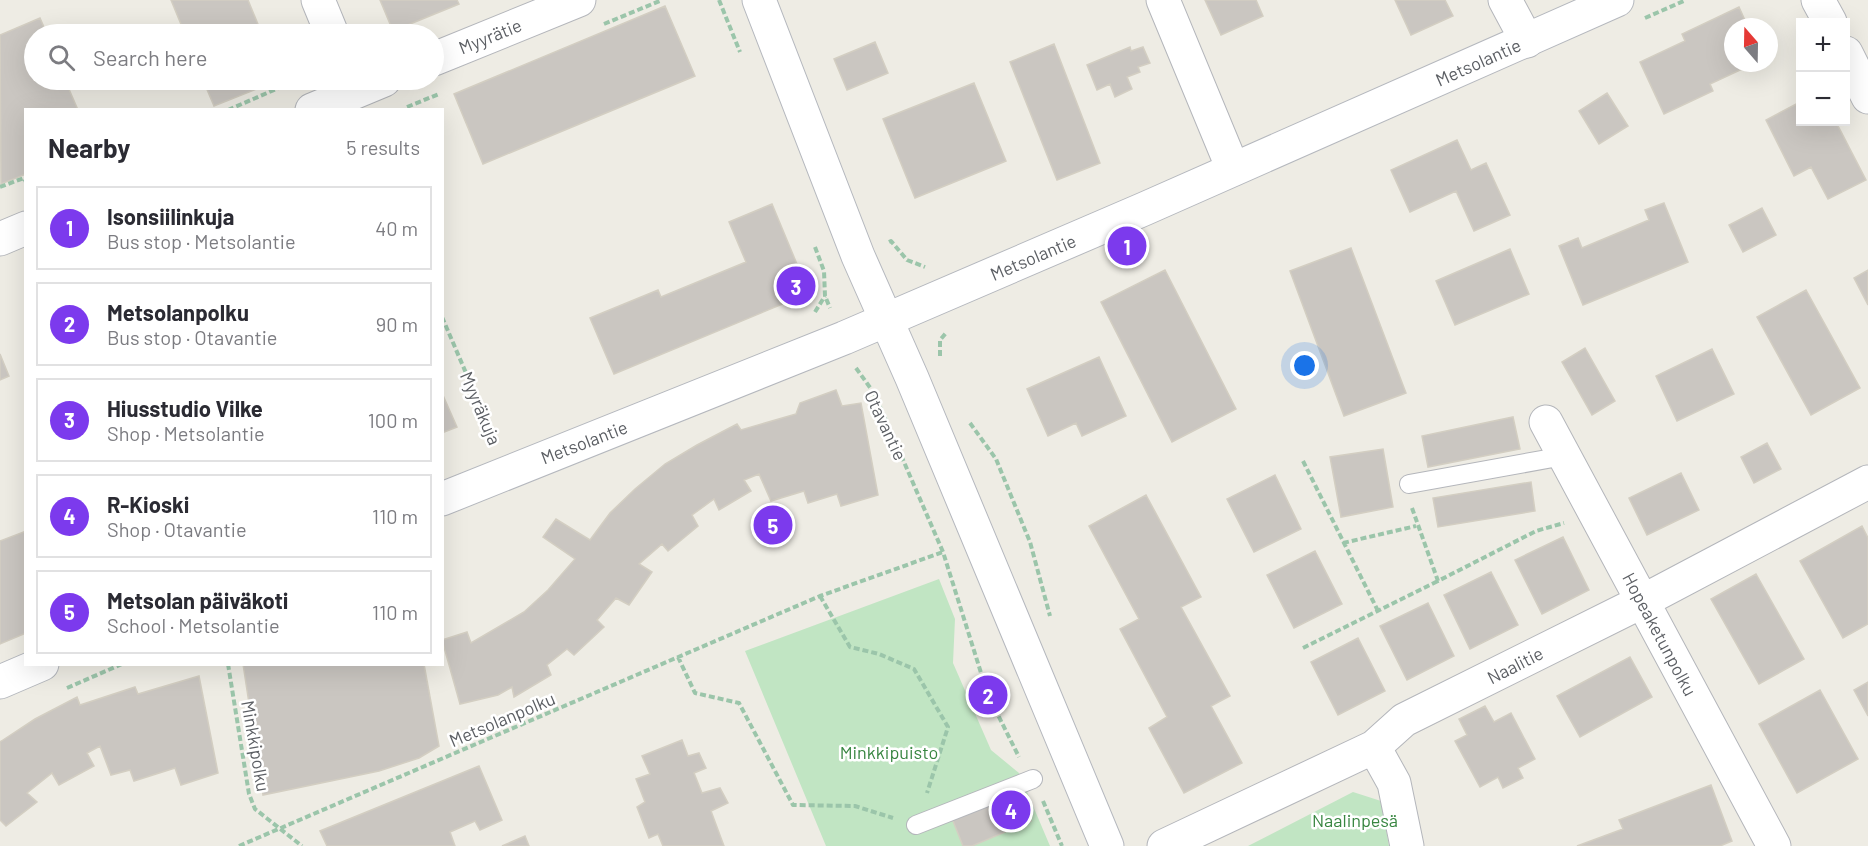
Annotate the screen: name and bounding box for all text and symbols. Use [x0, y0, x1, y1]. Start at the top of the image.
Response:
street label: Myyrätie [455, 13, 525, 59]
north arrow [1724, 18, 1778, 72]
map controls [1796, 18, 1850, 126]
button: + [1796, 18, 1850, 72]
search box [24, 24, 444, 90]
street label: Metsolantie [1432, 33, 1524, 91]
icon: search [45, 41, 78, 74]
text: Search here [93, 44, 207, 70]
button: − [1796, 72, 1850, 126]
text: Nearby [48, 132, 130, 163]
text: 5 results [346, 135, 420, 159]
text: Isonsiilinkuja [107, 203, 234, 229]
text: 1 [66, 216, 73, 240]
text: 40 m [375, 216, 418, 240]
pin: 1 [1108, 224, 1146, 268]
text: Bus stop · Metsolantie [107, 229, 296, 253]
street label: Metsolantie [987, 229, 1079, 285]
pin: 3 [776, 264, 816, 308]
text: Metsolanpolku [107, 299, 249, 325]
text: 2 [64, 312, 75, 336]
text: 90 m [376, 312, 418, 336]
text: Bus stop · Otavantie [107, 325, 277, 349]
your location [1290, 351, 1319, 380]
street label: Myyräkuja [456, 368, 506, 448]
street label: Otavantie [860, 386, 912, 464]
text: Hiusstudio Vilke [107, 395, 263, 421]
text: 3 [64, 408, 75, 432]
text: 100 m [368, 408, 418, 432]
street label: Metsolantie [538, 415, 630, 469]
text: Shop · Metsolantie [107, 421, 265, 445]
text: R-Kioski [107, 491, 189, 517]
pin: 5 [754, 502, 792, 548]
text: 4 [63, 504, 76, 528]
text: 110 m [372, 504, 418, 528]
text: Shop · Otavantie [107, 517, 247, 541]
street label: Hopeaketunpolku [1618, 569, 1702, 699]
text: Metsolan päiväkoti [107, 587, 288, 613]
text: 5 [64, 600, 75, 624]
text: 110 m [372, 600, 418, 624]
text: School · Metsolantie [107, 613, 280, 637]
street label: Naalitie [1483, 642, 1547, 688]
pin: 2 [968, 672, 1008, 718]
street label: Metsolanpolku [446, 687, 558, 751]
street label: Minkkipolku [237, 699, 275, 793]
park label: Minkkipuisto [840, 741, 938, 763]
pin: 4 [992, 788, 1030, 832]
park label: Naalinpesä [1312, 809, 1398, 831]

